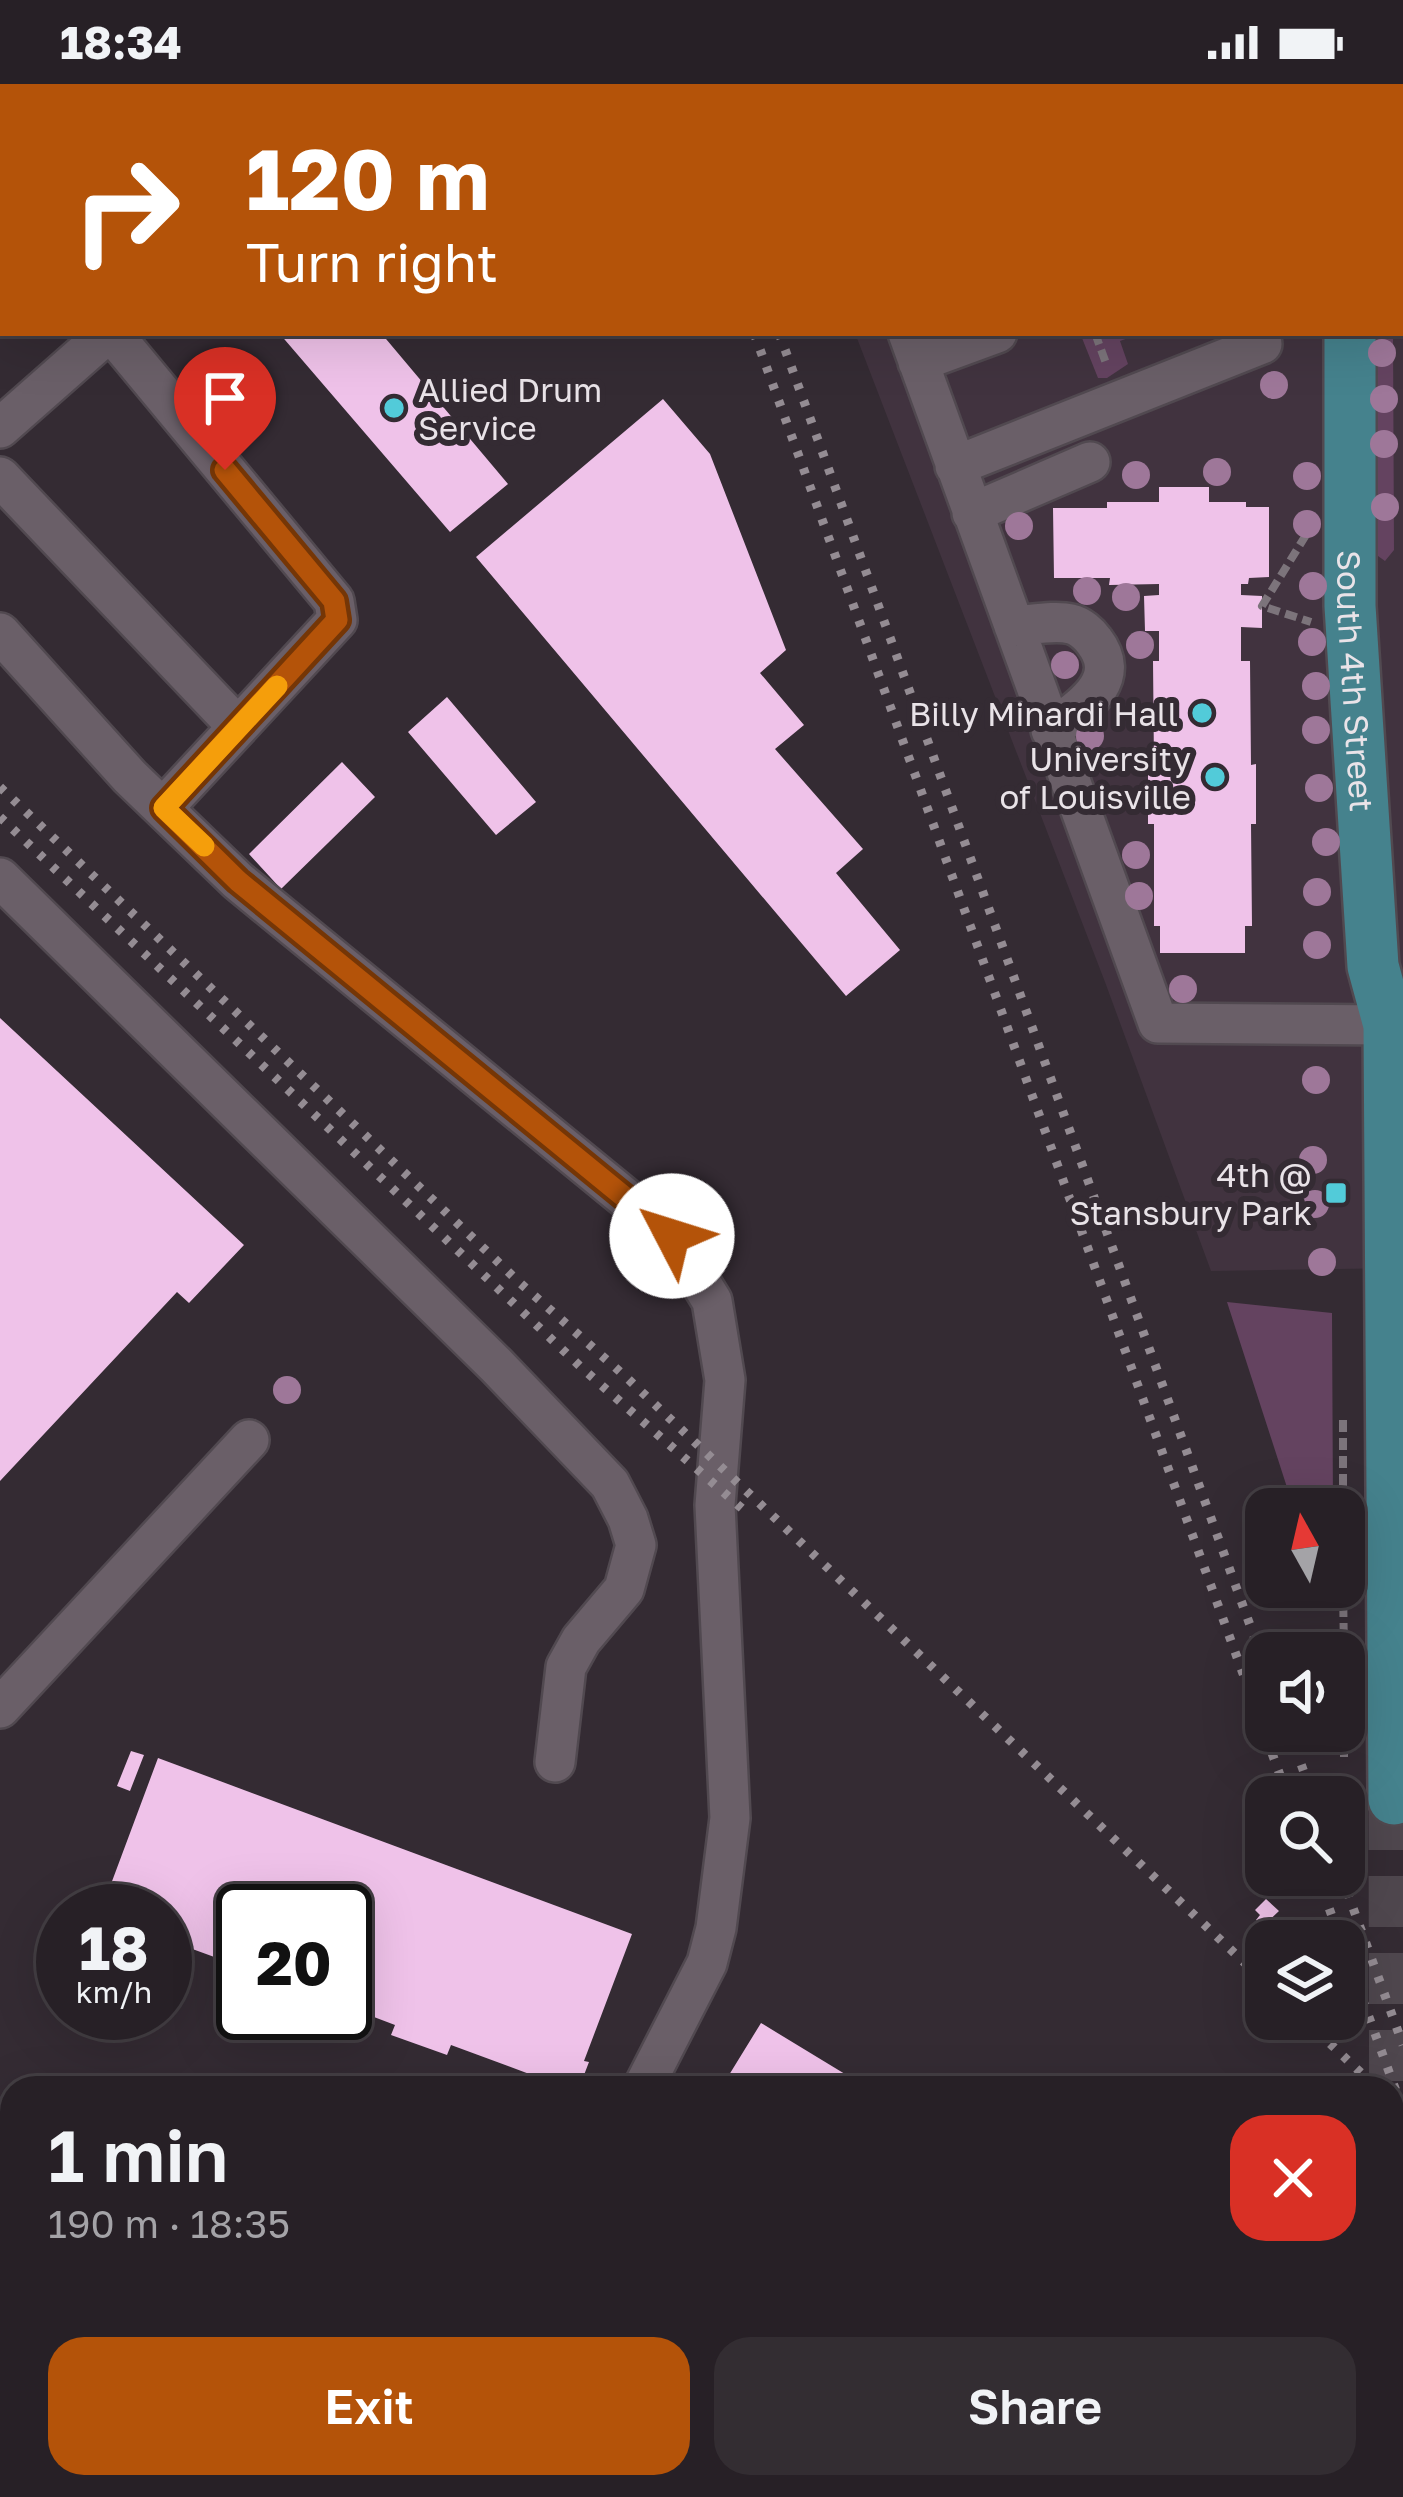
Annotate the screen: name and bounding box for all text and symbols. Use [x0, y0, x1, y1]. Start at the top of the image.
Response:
text: 18:34 [60, 15, 182, 69]
text: 120 m [246, 128, 490, 228]
icon: right [48, 132, 204, 288]
text: Turn right [246, 229, 498, 294]
pin [174, 347, 276, 470]
icon: arrive [192, 365, 258, 431]
place label: Allied Drum Service [418, 370, 602, 447]
marker: Allied Drum Service [381, 395, 407, 421]
street label: South 4th Street [1331, 550, 1383, 813]
place label: Billy Minardi Hall [909, 694, 1178, 733]
marker: Billy Minardi Hall [1189, 700, 1215, 726]
place label: University of Louisville [999, 739, 1191, 816]
marker: University of Louisville [1202, 764, 1228, 790]
place label: 4th @ Stansbury Park [1070, 1155, 1312, 1232]
position arrow [609, 1173, 735, 1299]
marker: 4th @ Stansbury Park [1323, 1180, 1349, 1206]
north arrow [1245, 1488, 1365, 1608]
map controls [1245, 1488, 1365, 2040]
button: sound [1245, 1632, 1365, 1752]
button: search [1245, 1776, 1365, 1896]
speed limit sign: 20 [216, 1884, 372, 2040]
text: 18 [79, 1911, 149, 1983]
button: layers [1245, 1920, 1365, 2040]
text: km/h [76, 1974, 152, 2010]
text: 1 min [48, 2111, 228, 2198]
button: close [1230, 2115, 1356, 2241]
text: 190 m · 18:35 [48, 2200, 290, 2247]
button: Exit [48, 2337, 690, 2475]
button: Share [714, 2337, 1356, 2475]

